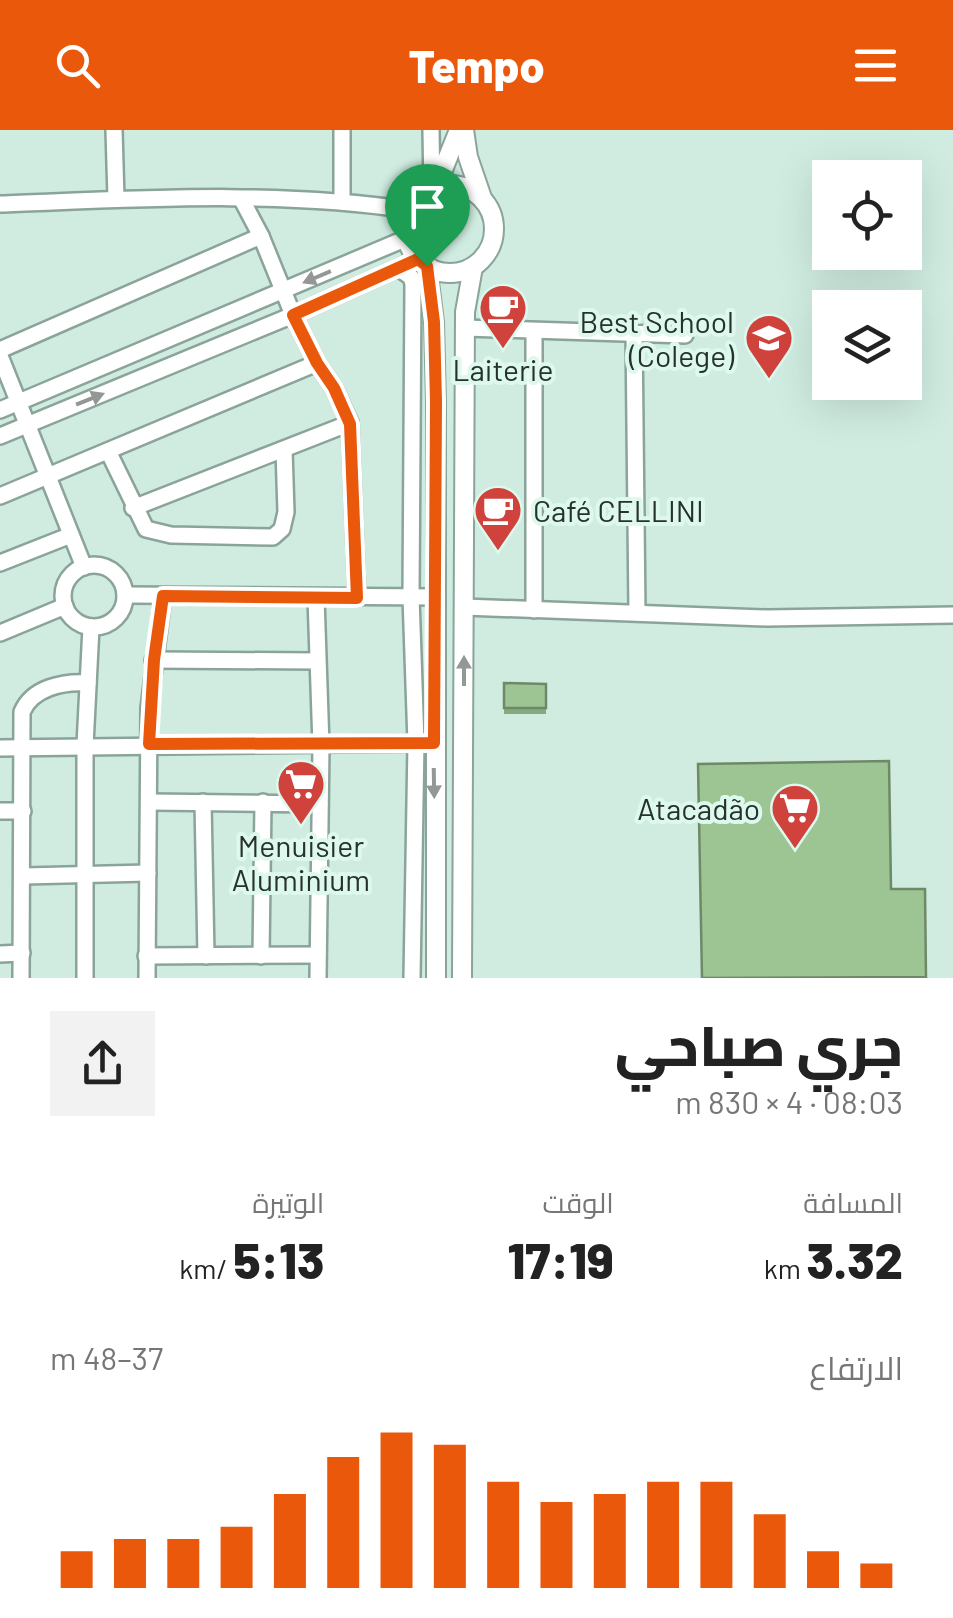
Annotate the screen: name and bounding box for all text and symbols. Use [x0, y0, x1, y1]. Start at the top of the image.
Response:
icon: search [50, 38, 105, 93]
text: Tempo [409, 38, 545, 92]
icon: menu [848, 38, 903, 93]
map controls [812, 160, 922, 400]
button: locate [812, 160, 922, 270]
pin [385, 164, 470, 267]
icon: arrive [400, 179, 455, 234]
one-way arrow [302, 269, 332, 285]
cafe icon: Laiterie [477, 282, 529, 350]
button: layers [812, 290, 922, 400]
place label: Best School (Colege) [579, 303, 734, 373]
school or university icon: Best School (Colege) [743, 312, 795, 380]
place label: Laiterie [452, 351, 554, 387]
one-way arrow [75, 390, 105, 406]
cafe icon: Café CELLINI [472, 484, 524, 552]
place label: Café CELLINI [533, 492, 704, 528]
one-way arrow [456, 654, 472, 686]
supermarket icon: Menuisier Aluminium [275, 758, 327, 826]
one-way arrow [427, 768, 443, 800]
supermarket icon: Atacadão [769, 782, 821, 850]
place label: Atacadão [637, 790, 760, 826]
place label: Menuisier Aluminium [232, 827, 370, 897]
button: share [50, 1011, 155, 1116]
text: جري صباحي [615, 1011, 903, 1077]
text: 08:03 · 4 × 830 m [675, 1082, 903, 1120]
text: الوتيرة [252, 1185, 324, 1219]
text: الوقت [542, 1185, 614, 1219]
text: المسافة [803, 1185, 903, 1219]
text: 5:13 [233, 1229, 324, 1289]
text: 17:19 [508, 1229, 614, 1289]
text: 3.32 [806, 1229, 903, 1289]
text: /km [179, 1251, 233, 1285]
text: km [764, 1251, 806, 1285]
text: 37–48 m [50, 1338, 163, 1376]
text: الارتفاع [809, 1348, 903, 1386]

